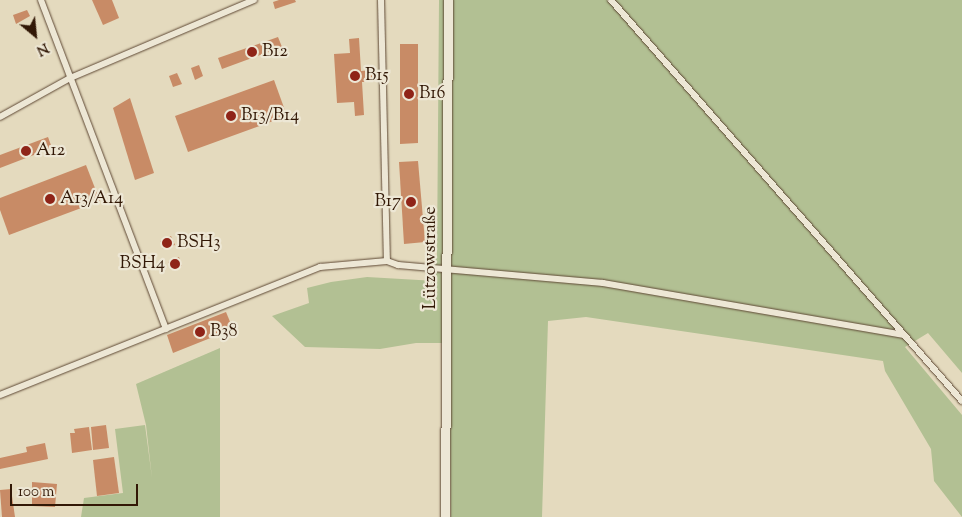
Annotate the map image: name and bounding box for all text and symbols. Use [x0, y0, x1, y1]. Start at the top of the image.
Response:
north arrow [10, 10, 60, 60]
text: N [32, 37, 52, 60]
place label: B12 [262, 41, 288, 63]
marker: B12 [246, 46, 258, 58]
place label: B15 [365, 65, 389, 87]
marker: B15 [349, 70, 361, 82]
place label: B16 [419, 83, 445, 105]
marker: B16 [403, 88, 415, 100]
place label: B13/B14 [241, 105, 299, 127]
marker: B13/B14 [225, 110, 237, 122]
place label: A12 [36, 140, 65, 162]
marker: A12 [20, 145, 32, 157]
place label: A13/A14 [60, 188, 123, 210]
place label: B17 [375, 191, 401, 213]
marker: A13/A14 [44, 193, 56, 205]
marker: B17 [405, 196, 417, 208]
street label: Lützowstraße [420, 206, 442, 310]
place label: BSH3 [177, 232, 221, 254]
marker: BSH3 [161, 237, 173, 249]
place label: BSH4 [120, 253, 165, 275]
marker: BSH4 [169, 258, 181, 270]
place label: B38 [210, 321, 238, 343]
marker: B38 [194, 326, 206, 338]
scale bar [12, 474, 140, 506]
text: 100 m [18, 482, 54, 503]

